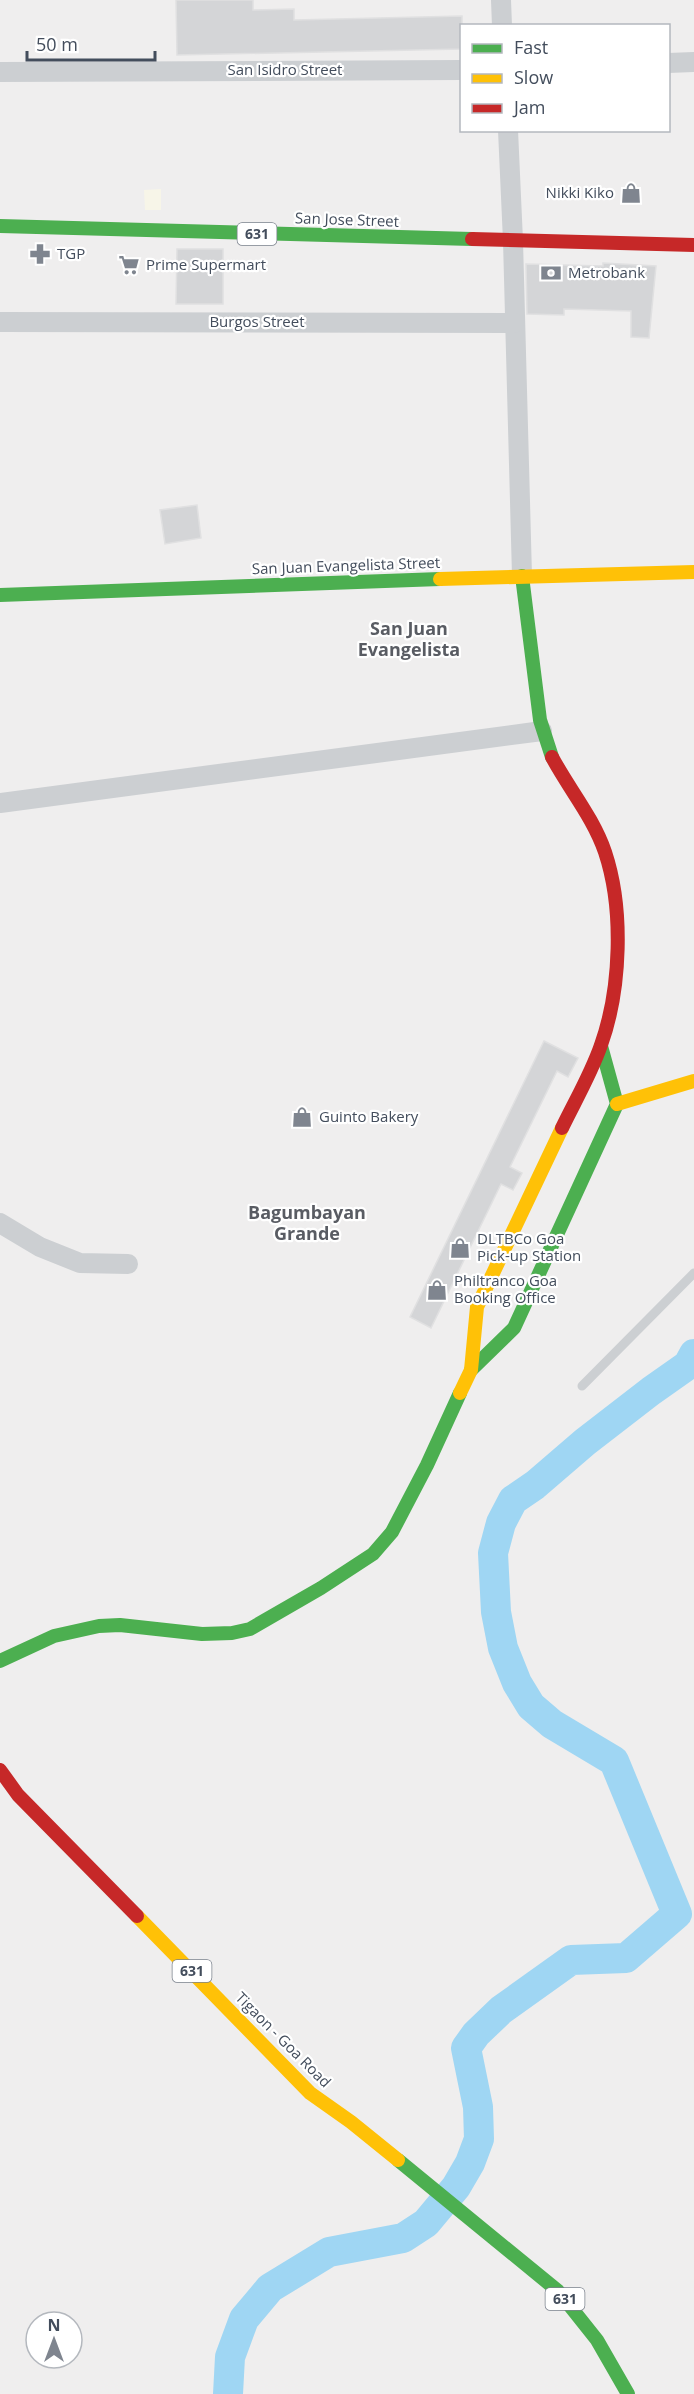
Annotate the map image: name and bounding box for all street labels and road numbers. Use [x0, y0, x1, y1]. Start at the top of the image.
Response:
street label: San Isidro Street [228, 59, 342, 79]
street label: San Jose Street [295, 207, 399, 231]
road number: 631 [238, 223, 276, 245]
street label: Burgos Street [209, 311, 305, 331]
street label: San Juan Evangelista Street [251, 552, 440, 578]
road number: 631 [172, 1960, 212, 1982]
street label: Tigaon - Goa Road [232, 1987, 336, 2091]
road number: 631 [546, 2288, 584, 2310]

